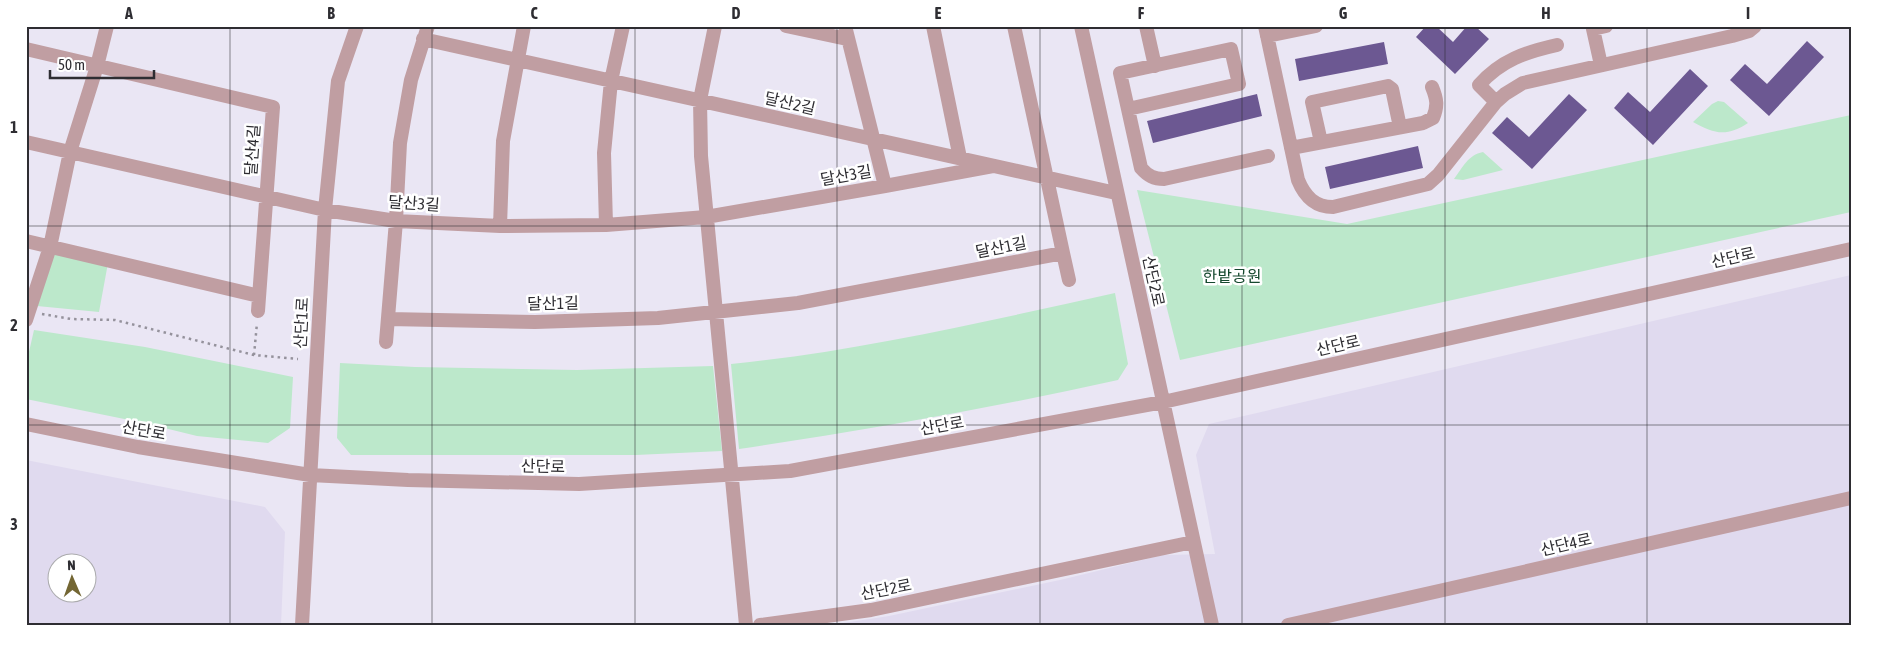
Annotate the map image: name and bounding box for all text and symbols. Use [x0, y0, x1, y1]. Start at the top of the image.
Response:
text: A [124, 4, 133, 22]
text: B [327, 4, 335, 22]
text: C [530, 4, 538, 22]
text: D [732, 4, 741, 22]
text: E [935, 4, 942, 22]
text: F [1138, 4, 1145, 22]
text: G [1339, 4, 1348, 22]
text: H [1541, 4, 1551, 22]
text: I [1746, 4, 1750, 22]
scale bar [50, 48, 154, 80]
text: 50 m [58, 56, 85, 73]
street label: 달산2길 [763, 88, 817, 118]
text: 1 [10, 118, 18, 136]
street label: 달산4길 [241, 124, 263, 176]
street label: 달산3길 [819, 162, 873, 188]
street label: 달산3길 [388, 192, 440, 214]
street label: 달산1길 [974, 233, 1028, 261]
street label: 산단로 [1709, 243, 1757, 271]
street label: 산단2로 [1140, 254, 1168, 308]
park label: 한밭공원 [1203, 267, 1261, 285]
street label: 달산1길 [527, 294, 579, 312]
street label: 산단1로 [291, 296, 311, 349]
text: 2 [10, 316, 18, 334]
street label: 산단로 [1314, 331, 1362, 359]
street label: 산단로 [919, 412, 966, 438]
street label: 산단로 [121, 417, 168, 443]
street label: 산단로 [521, 457, 566, 475]
text: 3 [10, 515, 18, 533]
street label: 산단4로 [1539, 529, 1593, 559]
north arrow [48, 554, 98, 604]
text: N [67, 557, 76, 573]
street label: 산단2로 [859, 575, 913, 603]

